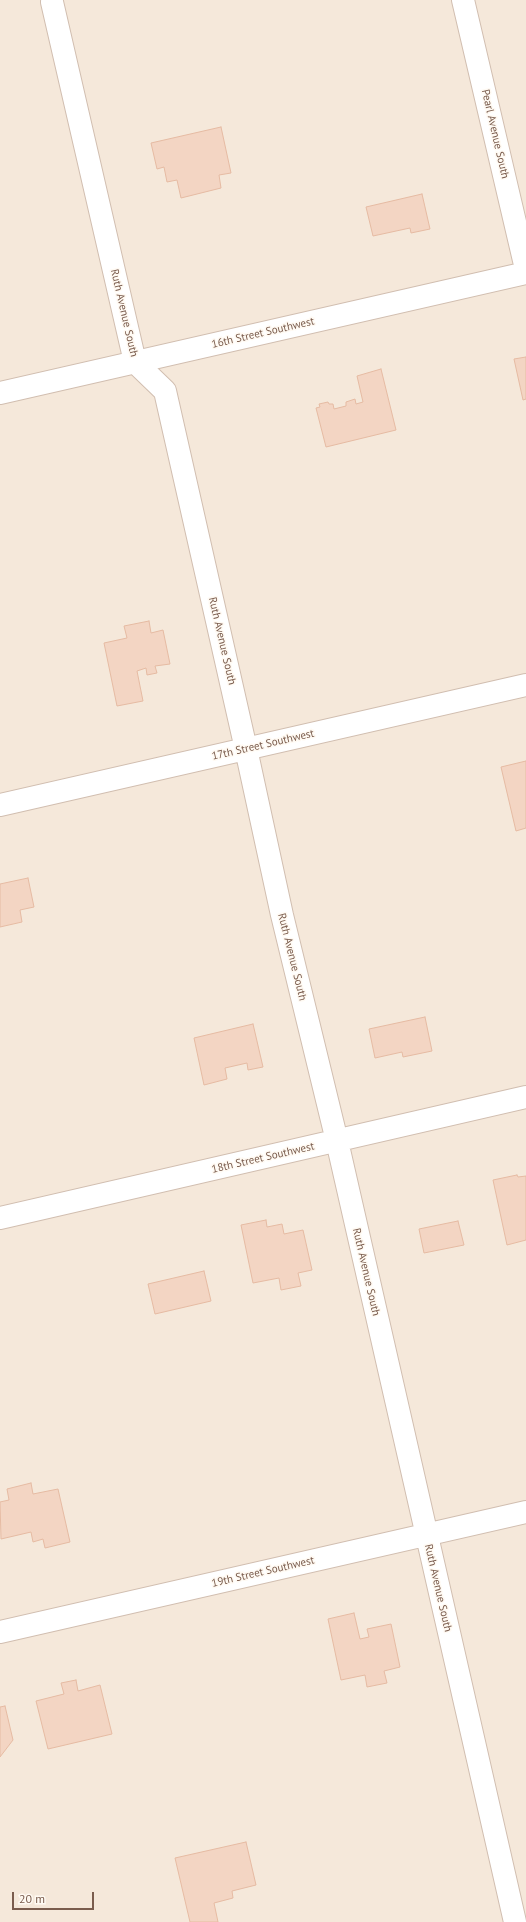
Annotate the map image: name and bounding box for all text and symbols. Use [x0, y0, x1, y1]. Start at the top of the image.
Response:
street label: Pearl Avenue South [478, 88, 512, 180]
street label: Ruth Avenue South [107, 268, 141, 358]
street label: 16th Street Southwest [210, 315, 316, 351]
street label: Ruth Avenue South [205, 596, 239, 686]
street label: 17th Street Southwest [210, 727, 316, 763]
street label: Ruth Avenue South [275, 912, 309, 1002]
street label: 18th Street Southwest [210, 1140, 316, 1176]
street label: Ruth Avenue South [349, 1227, 383, 1317]
street label: Ruth Avenue South [421, 1543, 455, 1633]
street label: 19th Street Southwest [210, 1554, 316, 1590]
scale bar [14, 1884, 96, 1910]
text: 20 m [19, 1891, 45, 1906]

